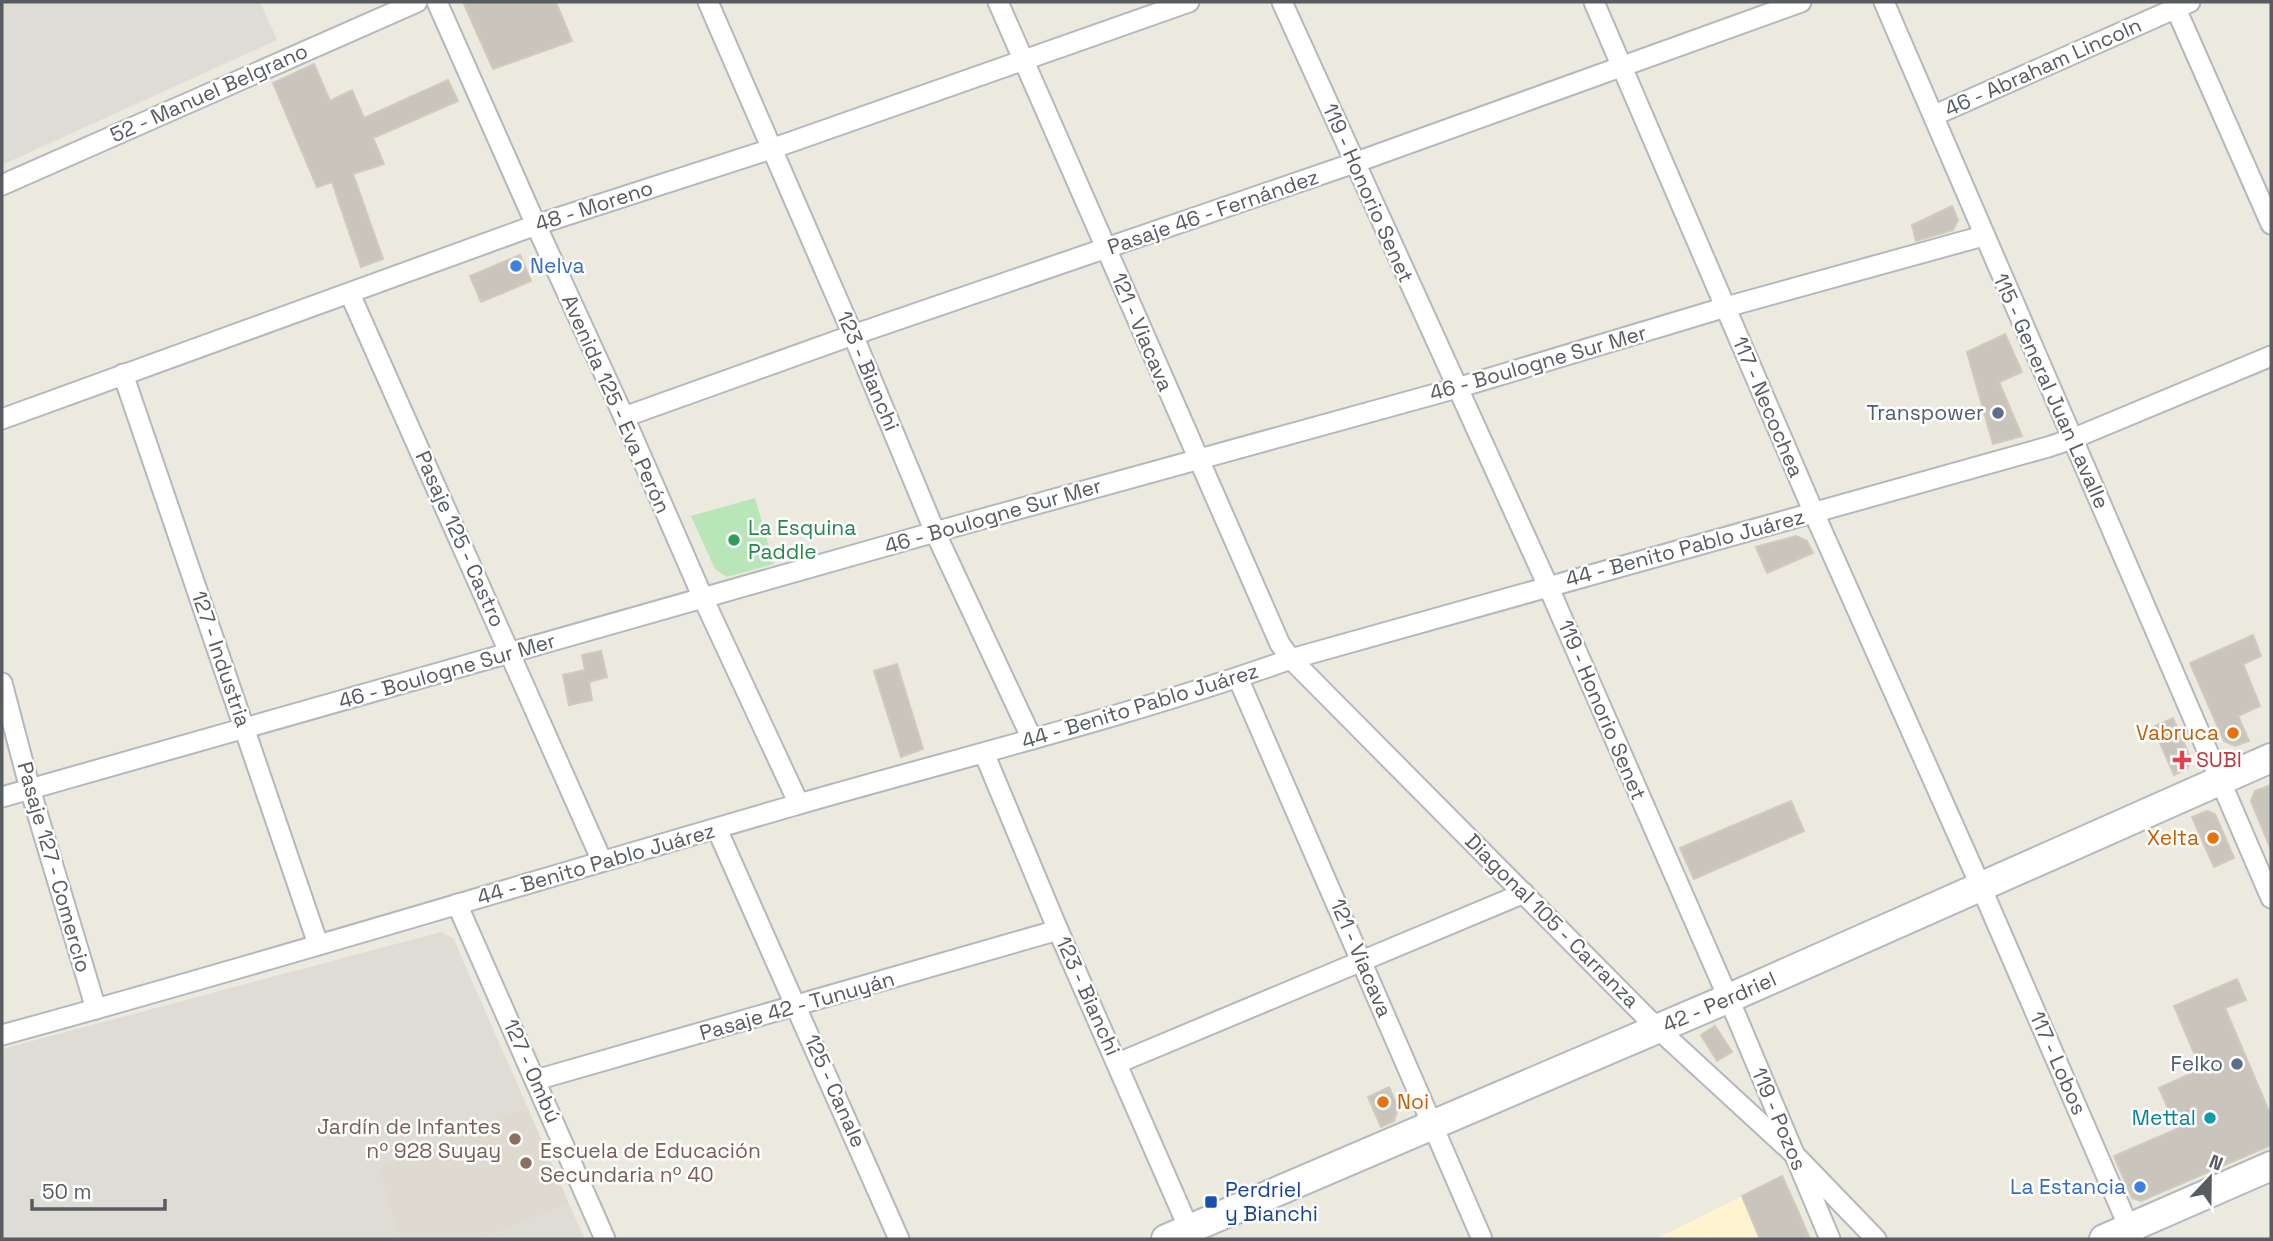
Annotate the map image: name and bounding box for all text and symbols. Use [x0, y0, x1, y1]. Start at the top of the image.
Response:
street label: 46 - Abraham Lincoln [1940, 11, 2145, 122]
street label: 52 - Manuel Belgrano [106, 37, 312, 148]
street label: 119 - Honorio Senet [1317, 99, 1420, 287]
street label: Pasaje 46 - Fernández [1104, 163, 1322, 260]
street label: 48 - Moreno [532, 174, 656, 237]
place label: Nelva [530, 252, 585, 279]
marker: Nelva [508, 258, 524, 274]
street label: 121 - Viacava [1105, 268, 1180, 395]
street label: 115 - General Juan Lavalle [1987, 269, 2116, 513]
street label: Avenida 125 - Eva Perón [556, 290, 677, 517]
street label: 123 - Bianchi [831, 307, 906, 435]
street label: 46 - Boulogne Sur Mer [1426, 319, 1650, 406]
street label: 117 - Necochea [1727, 332, 1810, 481]
place label: Transpower [1866, 399, 1984, 426]
marker: Transpower [1990, 405, 2006, 421]
street label: Pasaje 125 - Castro [409, 446, 511, 631]
street label: 46 - Boulogne Sur Mer [881, 472, 1105, 559]
street label: 44 - Benito Pablo Juárez [1562, 503, 1807, 592]
place label: La Esquina Paddle [748, 514, 856, 565]
marker: La Esquina Paddle [726, 532, 742, 548]
street label: 127 - Industria [186, 587, 257, 730]
street label: 119 - Honorio Senet [1552, 615, 1653, 804]
street label: 46 - Boulogne Sur Mer [335, 627, 559, 714]
street label: 44 - Benito Pablo Juárez [1018, 657, 1262, 754]
place label: Vabruca [2136, 719, 2219, 746]
marker: Vabruca [2225, 725, 2241, 741]
place label: SUBI [2196, 746, 2242, 773]
marker: SUBI [2174, 752, 2190, 768]
street label: Pasaje 127 - Comercio [11, 758, 97, 975]
street label: 44 - Benito Pablo Juárez [474, 817, 718, 910]
place label: Xelta [2147, 824, 2199, 851]
street label: Diagonal 105 - Carranza [1459, 828, 1645, 1014]
marker: Xelta [2205, 830, 2221, 846]
street label: 121 - Viacava [1324, 894, 1399, 1021]
street label: 123 - Bianchi [1050, 932, 1127, 1060]
street label: Pasaje 42 - Tunuyán [696, 965, 898, 1046]
street label: 42 - Perdriel [1658, 965, 1780, 1038]
street label: 117 - Lobos [2024, 1007, 2093, 1119]
street label: 127 - Ombú [498, 1015, 567, 1127]
street label: 125 - Canale [798, 1030, 872, 1152]
place label: Felko [2170, 1050, 2223, 1077]
marker: Felko [2229, 1056, 2245, 1072]
street label: 119 - Pozos [1746, 1063, 1813, 1174]
place label: Noi [1397, 1088, 1429, 1115]
marker: Noi [1375, 1094, 1391, 1110]
place label: Mettal [2132, 1104, 2196, 1131]
marker: Mettal [2202, 1110, 2218, 1126]
place label: Jardín de Infantes nº 928 Suyay [317, 1113, 501, 1164]
marker: Jardín de Infantes nº 928 Suyay [507, 1131, 523, 1147]
place label: Escuela de Educación Secundaria nº 40 [540, 1137, 761, 1188]
north arrow [2175, 1143, 2245, 1213]
text: N [2206, 1149, 2227, 1177]
marker: Escuela de Educación Secundaria nº 40 [518, 1155, 534, 1171]
scale bar [32, 1168, 164, 1212]
place label: La Estancia [2010, 1173, 2126, 1200]
place label: Perdriel y Bianchi [1225, 1176, 1318, 1227]
text: 50 m [42, 1178, 92, 1205]
marker: La Estancia [2132, 1179, 2148, 1195]
marker: Perdriel y Bianchi [1203, 1194, 1219, 1210]

